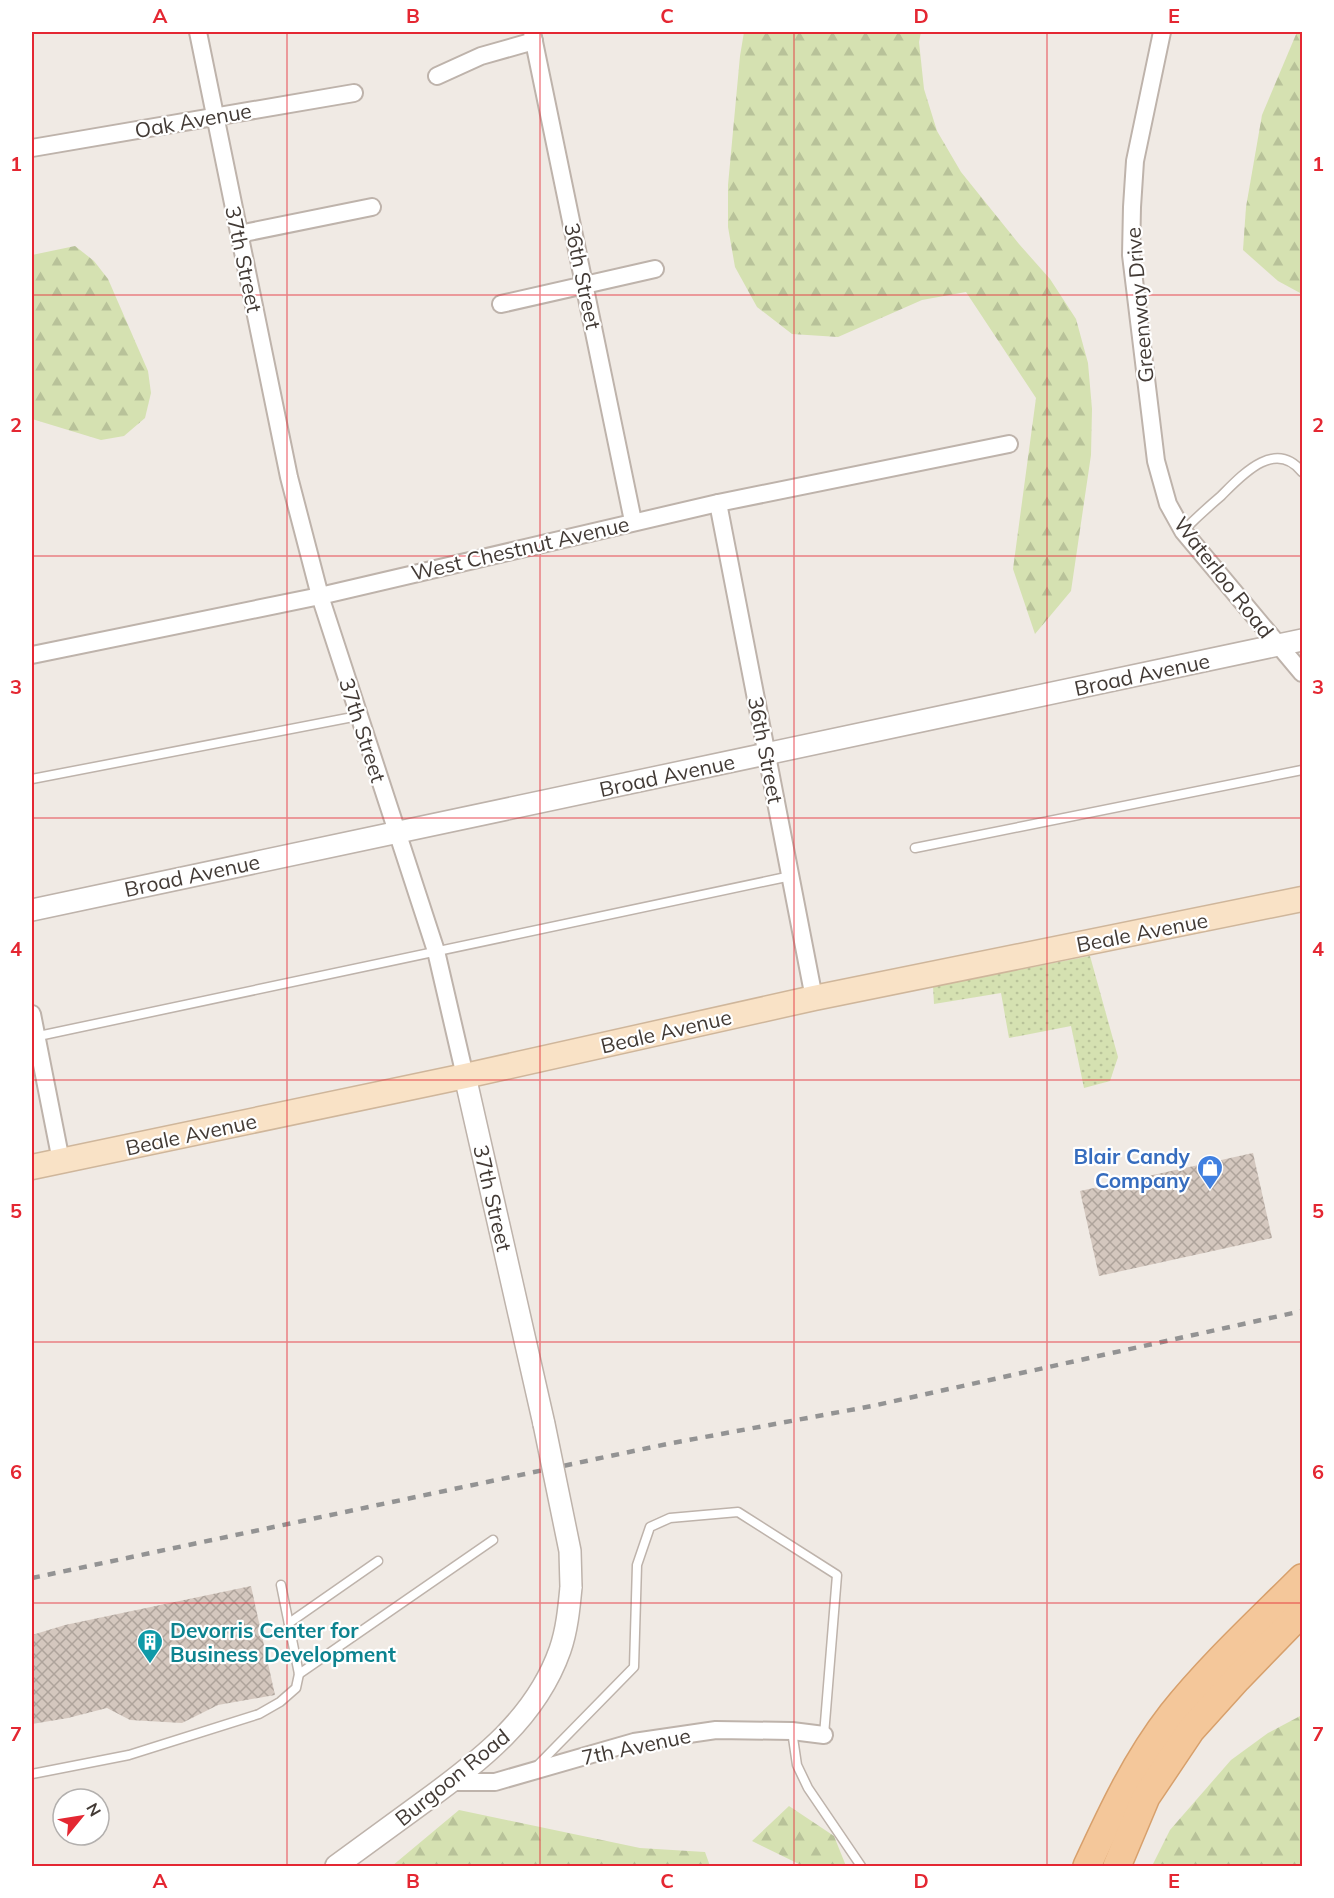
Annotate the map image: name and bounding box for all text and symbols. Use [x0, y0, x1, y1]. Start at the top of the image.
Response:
text: A [153, 3, 168, 28]
text: B [406, 3, 420, 28]
text: C [660, 3, 674, 28]
text: D [913, 3, 929, 28]
text: E [1168, 3, 1180, 28]
street label: Oak Avenue [133, 97, 253, 143]
text: 1 [10, 151, 22, 176]
text: 1 [1312, 151, 1324, 176]
street label: 37th Street [220, 203, 268, 315]
street label: 36th Street [559, 220, 607, 332]
street label: Greenway Drive [1119, 226, 1159, 384]
text: 2 [10, 412, 22, 437]
text: 2 [1312, 412, 1324, 437]
street label: West Chestnut Avenue [409, 510, 631, 586]
street label: Waterloo Road [1169, 511, 1279, 643]
street label: Broad Avenue [1072, 647, 1212, 701]
text: 3 [10, 674, 22, 699]
street label: 37th Street [334, 674, 392, 786]
text: 3 [1312, 674, 1324, 699]
street label: 36th Street [743, 694, 789, 806]
street label: Broad Avenue [597, 748, 737, 802]
street label: Broad Avenue [122, 848, 262, 902]
street label: Beale Avenue [1074, 907, 1210, 957]
text: 4 [10, 936, 22, 961]
text: 4 [1312, 936, 1324, 961]
street label: Beale Avenue [598, 1003, 734, 1059]
street label: Beale Avenue [123, 1107, 259, 1161]
street label: 37th Street [468, 1142, 518, 1254]
place label: Blair Candy Company [1073, 1143, 1191, 1193]
shop icon: Blair Candy Company [1195, 1153, 1225, 1191]
text: 5 [10, 1198, 22, 1223]
text: 5 [1312, 1198, 1324, 1223]
text: 6 [10, 1459, 22, 1484]
text: 6 [1312, 1459, 1324, 1484]
place label: Devorris Center for Business Development [170, 1617, 396, 1667]
building icon: Devorris Center for Business Development [135, 1627, 165, 1665]
text: 7 [10, 1721, 22, 1746]
text: 7 [1312, 1721, 1324, 1746]
street label: 7th Avenue [579, 1722, 693, 1770]
street label: Burgoon Road [389, 1723, 515, 1831]
north arrow [51, 1787, 111, 1847]
text: N [82, 1799, 106, 1820]
text: A [153, 1868, 168, 1893]
text: B [406, 1868, 420, 1893]
text: C [660, 1868, 674, 1893]
text: D [913, 1868, 929, 1893]
text: E [1168, 1868, 1180, 1893]

